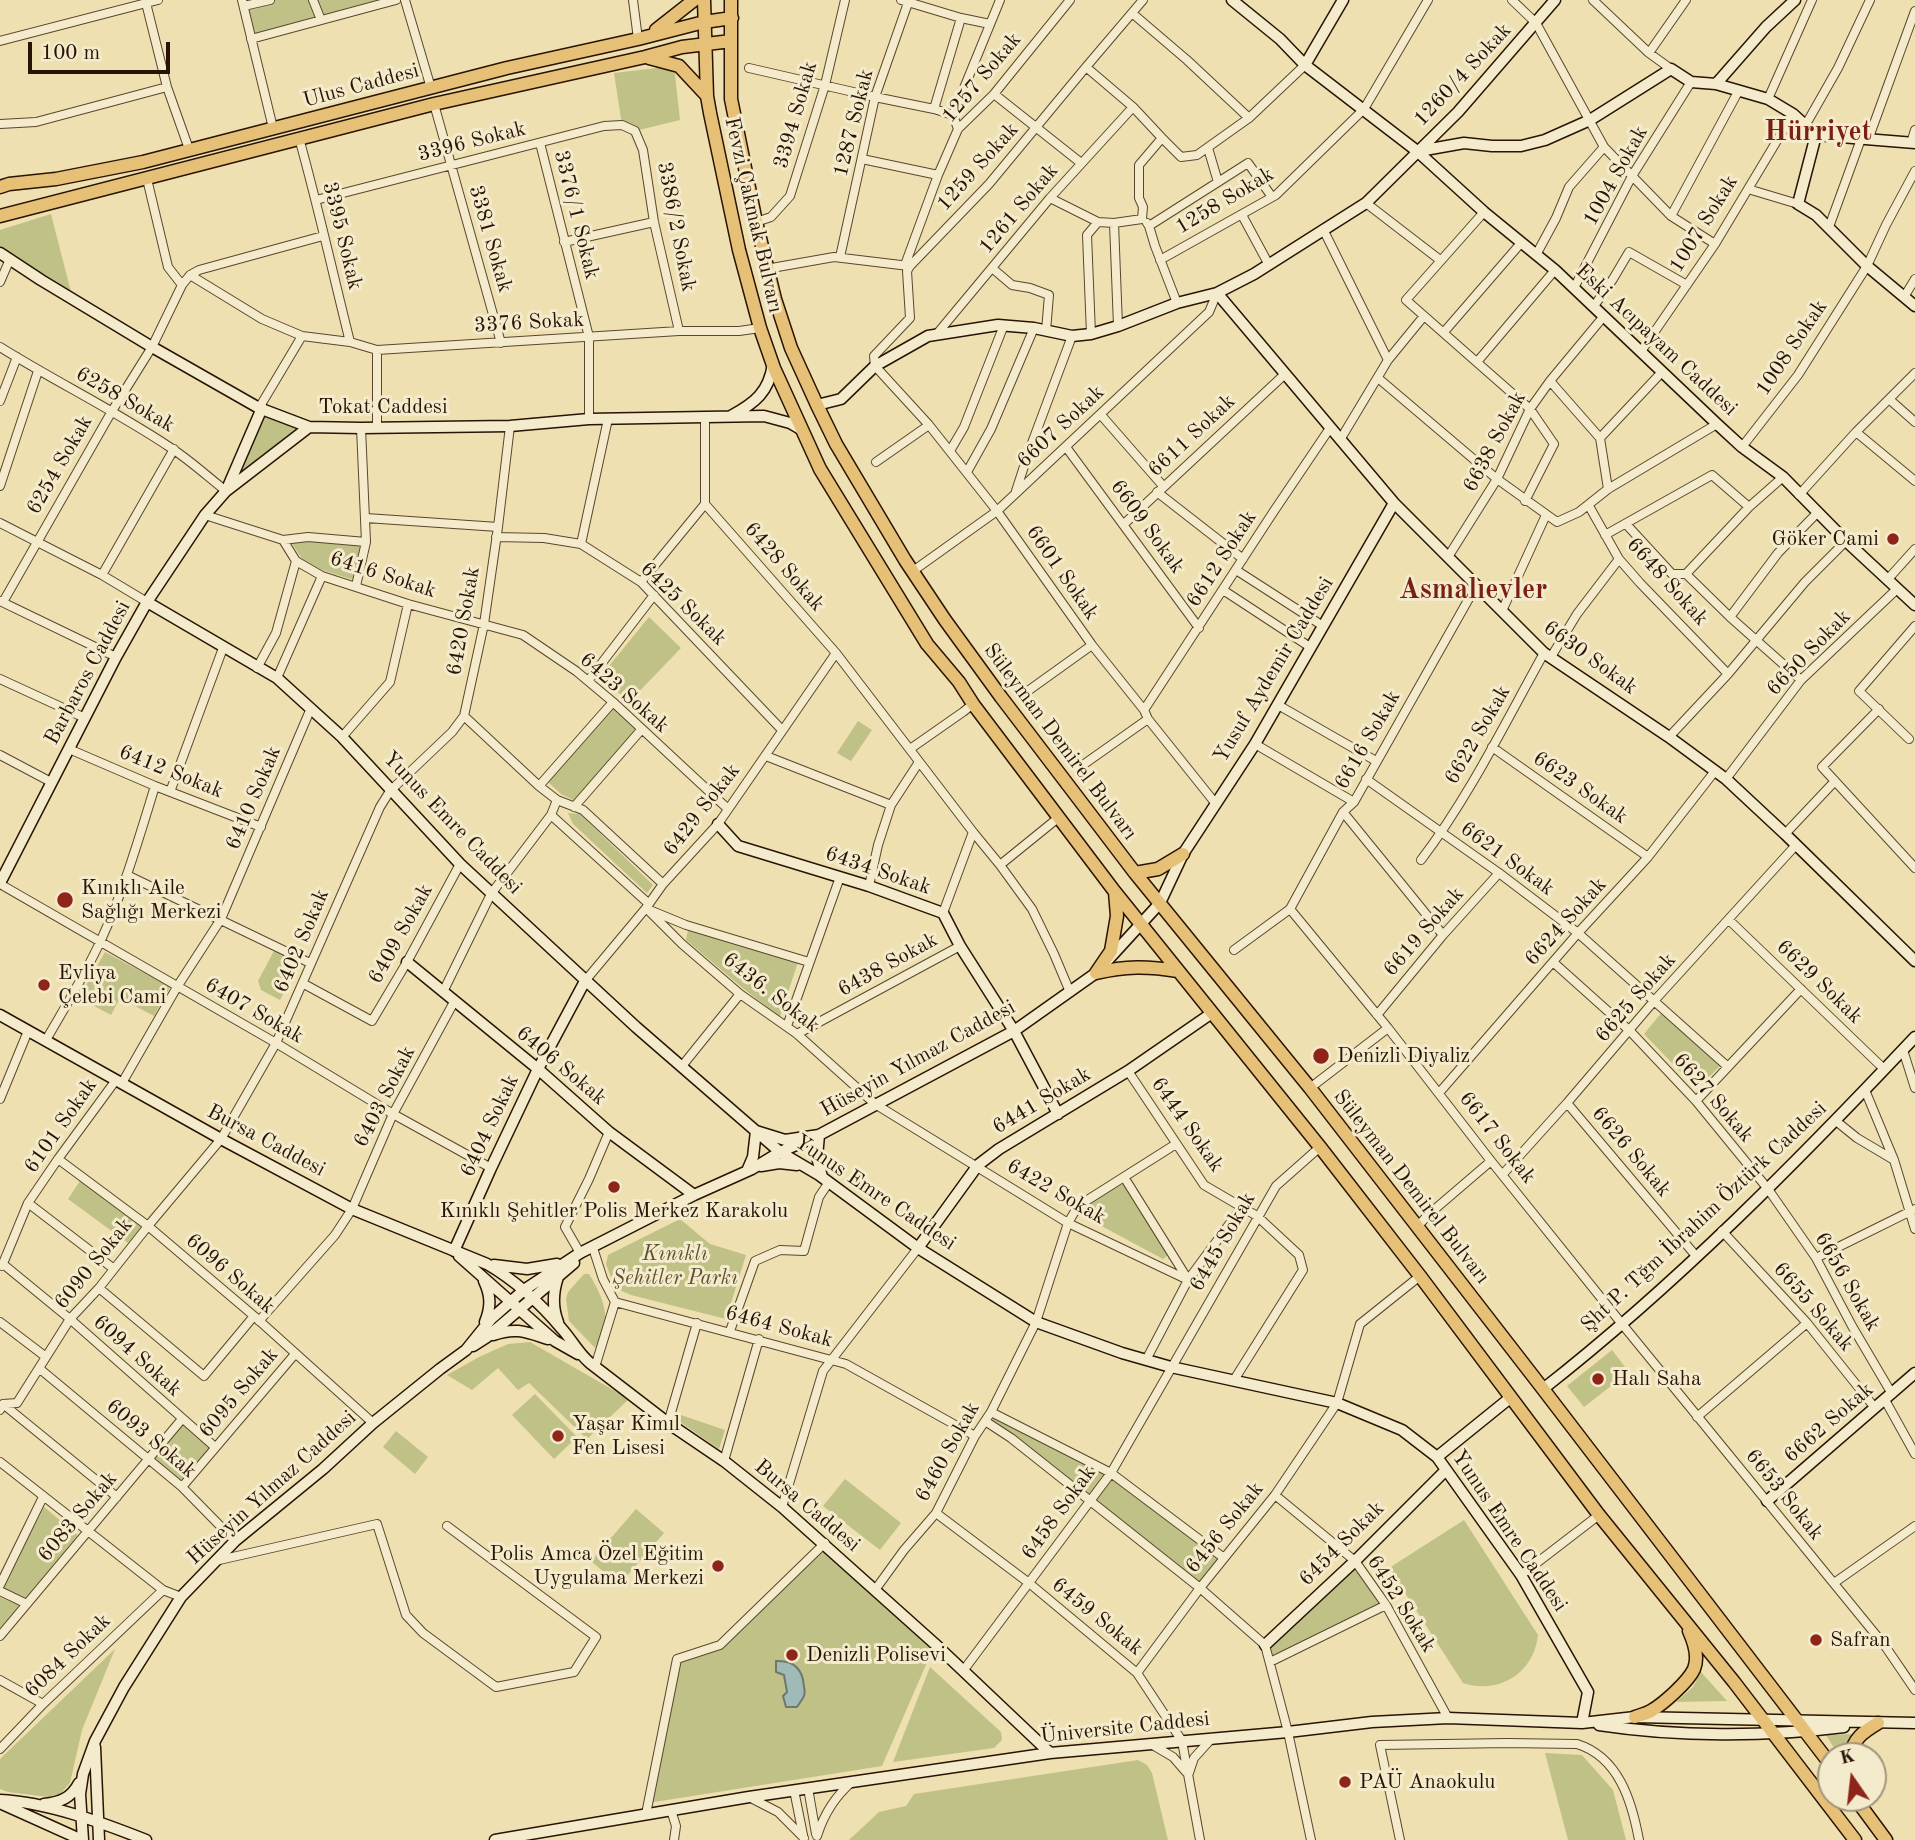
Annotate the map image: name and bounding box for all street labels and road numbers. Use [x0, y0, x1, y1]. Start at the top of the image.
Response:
street label: 1260/4 Sokak [1409, 18, 1517, 132]
street label: 1257 Sokak [937, 28, 1027, 128]
street label: Ulus Caddesi [300, 58, 422, 114]
street label: 3394 Sokak [769, 59, 823, 171]
street label: 1287 Sokak [828, 66, 880, 180]
street label: Fevzi Çakmak Bulvarı [718, 115, 788, 315]
street label: 3396 Sokak [415, 116, 529, 168]
street label: 1259 Sokak [932, 118, 1024, 216]
street label: 1004 Sokak [1578, 122, 1654, 230]
street label: 3376/1 Sokak [548, 148, 604, 282]
street label: 1261 Sokak [974, 159, 1064, 259]
street label: 3386/2 Sokak [651, 160, 701, 294]
street label: 1258 Sokak [1171, 162, 1279, 240]
street label: 1007 Sokak [1664, 171, 1744, 277]
street label: 3395 Sokak [316, 179, 368, 293]
street label: 3381 Sokak [463, 183, 517, 295]
street label: Eski Acıpayam Caddesi [1570, 258, 1742, 422]
street label: 1008 Sokak [1751, 295, 1833, 401]
street label: 3376 Sokak [473, 308, 585, 338]
street label: 6258 Sokak [71, 362, 179, 438]
street label: 6607 Sokak [1012, 380, 1110, 474]
street label: 6638 Sokak [1458, 387, 1532, 497]
street label: 6611 Sokak [1143, 389, 1241, 483]
street label: Tokat Caddesi [318, 394, 448, 420]
street label: 6254 Sokak [22, 411, 98, 519]
street label: 6609 Sokak [1104, 475, 1190, 579]
street label: 6612 Sokak [1181, 506, 1263, 612]
street label: 6428 Sokak [738, 517, 830, 617]
street label: 6601 Sokak [1020, 521, 1104, 625]
street label: 6648 Sokak [1621, 533, 1713, 631]
street label: 6416 Sokak [327, 546, 439, 604]
street label: 6425 Sokak [635, 557, 731, 651]
street label: 6420 Sokak [442, 565, 486, 677]
street label: Yusuf Aydemir Caddesi [1208, 572, 1340, 768]
street label: Barbaros Caddesi [39, 597, 137, 749]
street label: 6650 Sokak [1762, 605, 1856, 701]
street label: 6630 Sokak [1538, 615, 1642, 701]
street label: Süleyman Demirel Bulvarı [978, 639, 1142, 845]
street label: 6423 Sokak [574, 647, 674, 739]
street label: 6622 Sokak [1440, 681, 1516, 789]
street label: 6616 Sokak [1330, 686, 1406, 794]
street label: 6412 Sokak [115, 740, 227, 804]
street label: 6410 Sokak [221, 742, 287, 854]
street label: Yunus Emre Caddesi [377, 746, 527, 900]
street label: 6623 Sokak [1528, 746, 1632, 830]
street label: 6429 Sokak [658, 759, 746, 861]
street label: 6621 Sokak [1455, 816, 1559, 902]
street label: 6434 Sokak [822, 841, 934, 901]
street label: 6624 Sokak [1520, 873, 1612, 971]
street label: 6409 Sokak [363, 880, 439, 988]
street label: 6619 Sokak [1378, 882, 1470, 982]
street label: 6402 Sokak [269, 885, 335, 997]
street label: 6438 Sokak [834, 927, 942, 1003]
street label: 6629 Sokak [1771, 935, 1867, 1029]
street label: 6436. Sokak [717, 947, 825, 1039]
street label: 6625 Sokak [1590, 948, 1682, 1048]
street label: 6407 Sokak [200, 973, 308, 1049]
street label: Hüseyin Yılmaz Caddesi [816, 995, 1020, 1123]
street label: 6406 Sokak [511, 1021, 611, 1111]
street label: 6403 Sokak [349, 1042, 421, 1152]
street label: 6627 Sokak [1667, 1048, 1759, 1148]
street label: 6441 Sokak [988, 1062, 1096, 1140]
street label: 6404 Sokak [455, 1071, 525, 1181]
street label: 6444 Sokak [1145, 1073, 1229, 1177]
street label: 6101 Sokak [19, 1074, 103, 1178]
street label: Süleyman Demirel Bulvarı [1327, 1085, 1495, 1289]
street label: 6617 Sokak [1453, 1087, 1541, 1189]
street label: Şht P. Tğm İbrahim Öztürk Caddesi [1576, 1096, 1832, 1338]
street label: Bursa Caddesi [202, 1099, 330, 1183]
street label: 6626 Sokak [1586, 1102, 1676, 1202]
street label: Yunus Emre Caddesi [789, 1130, 961, 1256]
street label: 6422 Sokak [1002, 1154, 1110, 1230]
street label: 6445 Sokak [1185, 1188, 1261, 1296]
street label: 6090 Sokak [50, 1213, 138, 1315]
street label: 6096 Sokak [180, 1228, 280, 1320]
street label: 6656 Sokak [1809, 1228, 1885, 1336]
street label: 6655 Sokak [1767, 1257, 1859, 1357]
street label: 6464 Sokak [722, 1301, 836, 1353]
street label: 6094 Sokak [88, 1310, 186, 1402]
street label: 6095 Sokak [194, 1343, 284, 1443]
street label: 6662 Sokak [1779, 1377, 1879, 1469]
street label: 6093 Sokak [101, 1394, 201, 1484]
street label: 6460 Sokak [910, 1398, 986, 1506]
street label: Hüseyin Yılmaz Caddesi [182, 1405, 362, 1571]
street label: 6653 Sokak [1740, 1444, 1828, 1546]
street label: Yunus Emre Caddesi [1446, 1445, 1572, 1617]
street label: Bursa Caddesi [749, 1454, 865, 1558]
street label: 6458 Sokak [1016, 1461, 1102, 1565]
street label: 6083 Sokak [33, 1467, 123, 1567]
street label: 6456 Sokak [1181, 1477, 1269, 1579]
street label: 6454 Sokak [1294, 1496, 1390, 1592]
street label: 6452 Sokak [1361, 1551, 1441, 1657]
street label: 6459 Sokak [1046, 1573, 1148, 1661]
street label: 6084 Sokak [20, 1609, 116, 1703]
street label: Üniversite Caddesi [1039, 1707, 1211, 1749]

